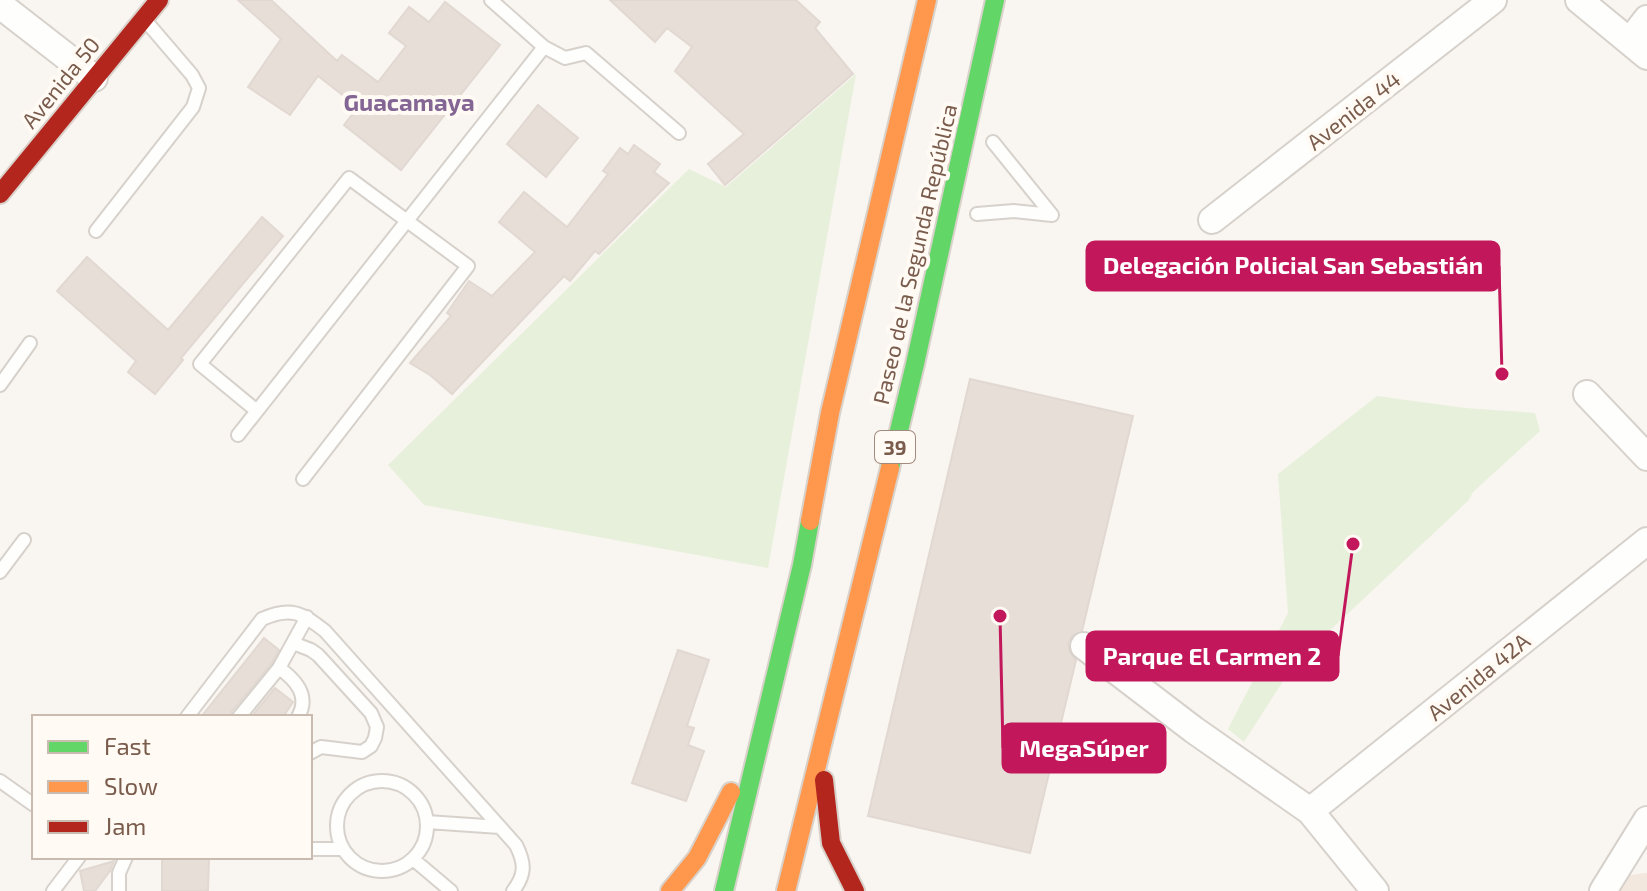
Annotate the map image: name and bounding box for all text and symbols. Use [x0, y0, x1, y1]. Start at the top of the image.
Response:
street label: Avenida 50 [15, 31, 105, 133]
street label: Avenida 44 [1301, 65, 1405, 155]
district label: Guacamaya [343, 87, 475, 116]
street label: Paseo de la Segunda República [867, 101, 961, 407]
callout: Delegación Policial San Sebastián [1087, 242, 1499, 290]
text: Delegación Policial San Sebastián [1103, 250, 1483, 279]
road number: 39 [875, 431, 915, 463]
street label: Avenida 42A [1422, 627, 1535, 725]
callout: Parque El Carmen 2 [1087, 632, 1338, 680]
text: Parque El Carmen 2 [1103, 641, 1321, 670]
legend [32, 715, 312, 859]
callout: MegaSúper [1003, 724, 1165, 772]
text: Fast [104, 731, 151, 760]
text: MegaSúper [1019, 733, 1149, 762]
text: Slow [104, 771, 158, 800]
text: Jam [104, 811, 146, 840]

